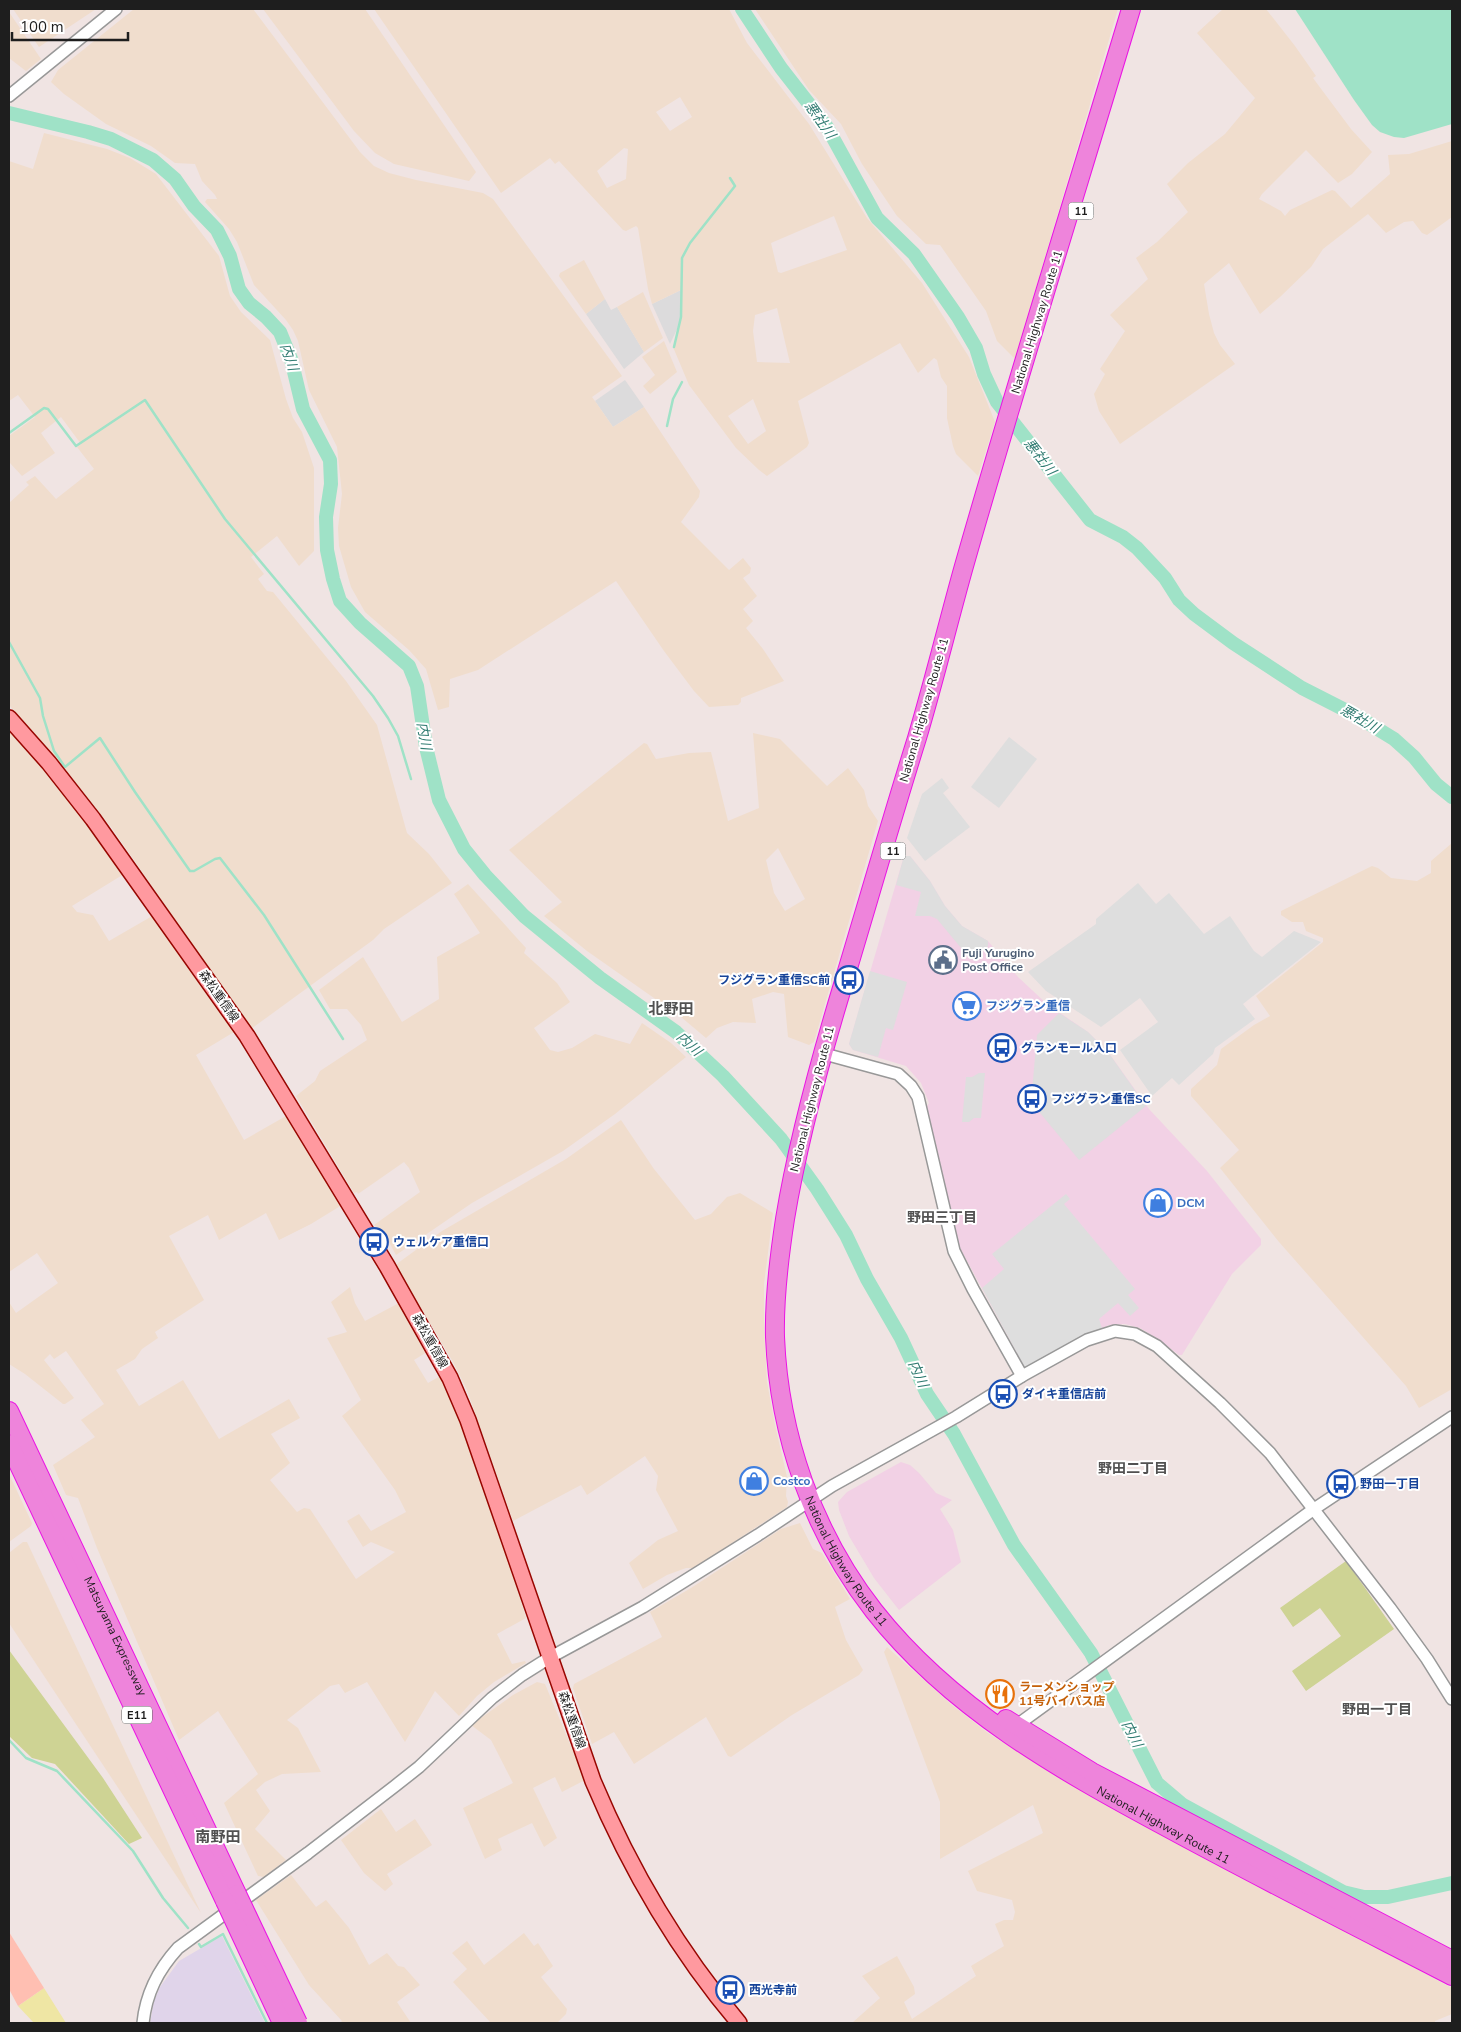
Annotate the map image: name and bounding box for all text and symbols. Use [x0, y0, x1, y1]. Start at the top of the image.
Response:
scale bar [12, 10, 129, 42]
text: 100 m [20, 17, 64, 37]
water label: 悪社川 [800, 97, 841, 144]
road number: 11 [1068, 202, 1094, 220]
street label: National Highway Route 11 [1008, 248, 1066, 396]
water label: 内川 [275, 341, 303, 375]
water label: 悪社川 [1020, 435, 1062, 481]
street label: National Highway Route 11 [896, 636, 952, 784]
water label: 悪社川 [1337, 700, 1385, 739]
water label: 内川 [412, 721, 436, 753]
road number: 11 [880, 842, 906, 859]
public building icon: Fuji Yurugino Post Office [928, 945, 958, 975]
place label: Fuji Yurugino Post Office [962, 945, 1034, 975]
bus stop icon: フジグラン重信SC前 [834, 965, 864, 995]
street label: 森松重信線 [195, 967, 243, 1025]
place label: フジグラン重信SC前 [718, 972, 830, 988]
supermarket icon: フジグラン重信 [952, 991, 982, 1021]
place label: フジグラン重信 [986, 998, 1070, 1014]
district label: 北野田 [648, 999, 694, 1019]
street label: National Highway Route 11 [786, 1025, 838, 1173]
water label: 内川 [672, 1028, 707, 1062]
bus stop icon: グランモール入口 [987, 1033, 1017, 1063]
place label: グランモール入口 [1021, 1040, 1117, 1056]
bus stop icon: フジグラン重信SC [1017, 1084, 1047, 1114]
place label: フジグラン重信SC [1051, 1091, 1151, 1107]
shop icon: DCM [1143, 1188, 1173, 1218]
place label: DCM [1177, 1195, 1205, 1211]
district label: 野田三丁目 [907, 1208, 977, 1227]
bus stop icon: ウェルケア重信口 [359, 1227, 389, 1257]
place label: ウェルケア重信口 [393, 1234, 489, 1250]
street label: 森松重信線 [408, 1311, 452, 1371]
water label: 内川 [904, 1357, 933, 1392]
bus stop icon: ダイキ重信店前 [988, 1379, 1018, 1409]
place label: ダイキ重信店前 [1022, 1386, 1106, 1402]
district label: 野田二丁目 [1098, 1459, 1168, 1478]
shop icon: Costco [739, 1466, 769, 1496]
bus stop icon: 野田一丁目 [1326, 1469, 1356, 1499]
place label: Costco [773, 1473, 811, 1489]
place label: 野田一丁目 [1360, 1476, 1420, 1492]
street label: National Highway Route 11 [801, 1494, 891, 1630]
street label: Matsuyama Expressway [80, 1574, 151, 1699]
restaurant icon: ラーメンショップ 11号バイパス店 [985, 1679, 1015, 1709]
place label: ラーメンショップ 11号バイパス店 [1019, 1679, 1115, 1709]
street label: 森松重信線 [555, 1689, 589, 1751]
district label: 野田一丁目 [1342, 1700, 1412, 1719]
road number: E11 [122, 1706, 152, 1724]
water label: 内川 [1117, 1717, 1148, 1753]
street label: National Highway Route 11 [1094, 1782, 1233, 1868]
district label: 南野田 [195, 1827, 241, 1847]
bus stop icon: 西光寺前 [715, 1975, 745, 2005]
place label: 西光寺前 [749, 1982, 797, 1998]

